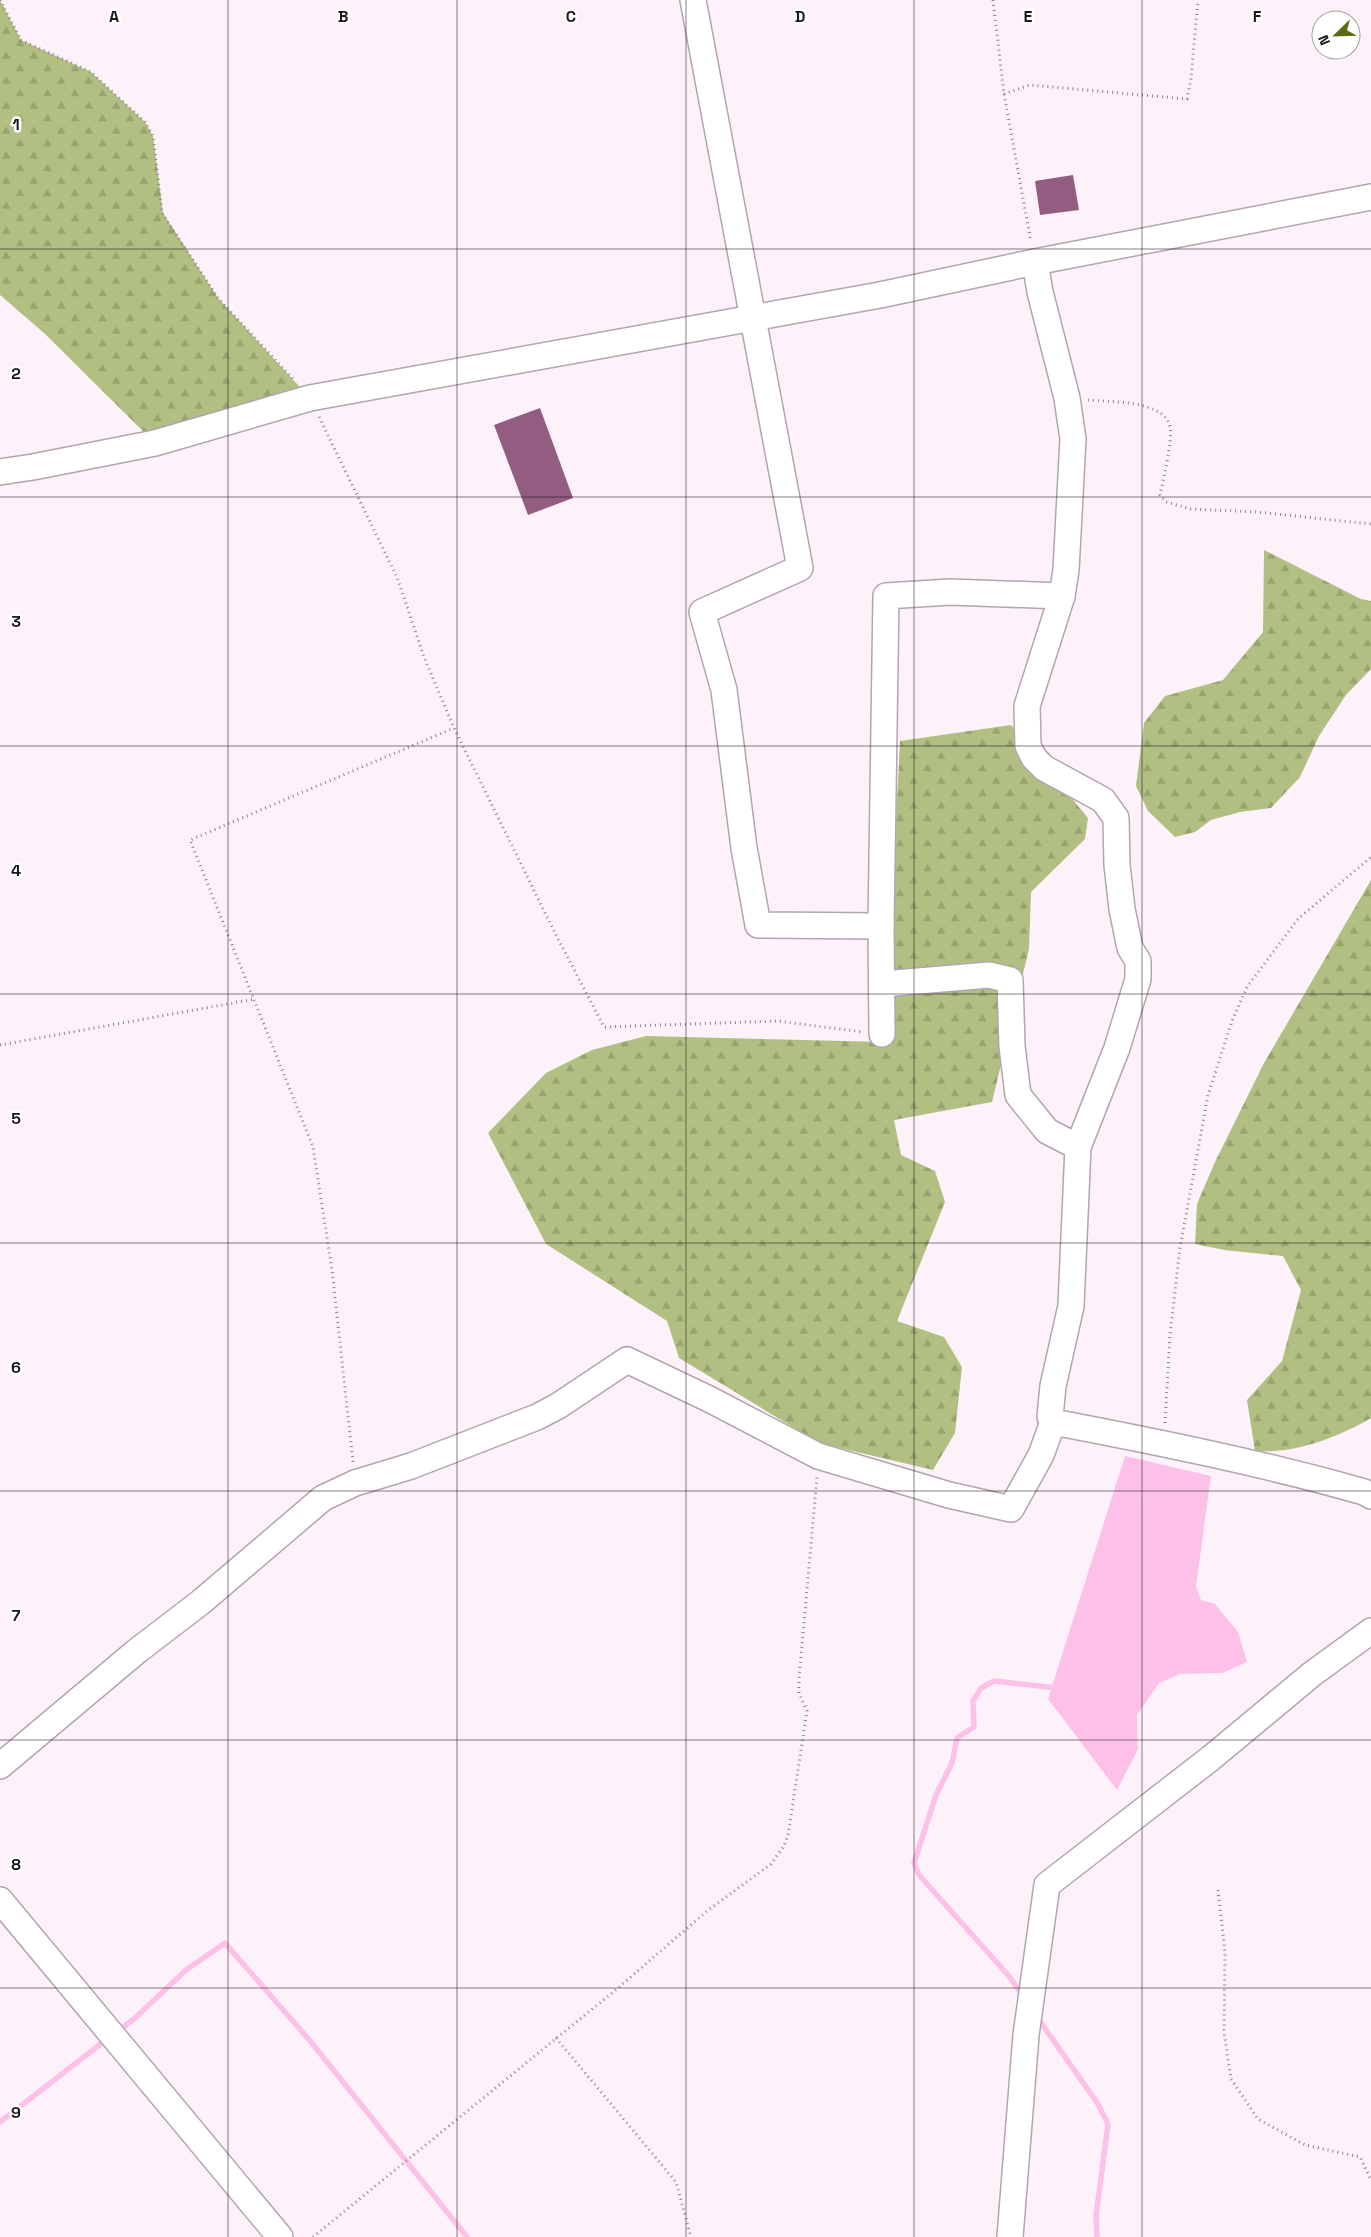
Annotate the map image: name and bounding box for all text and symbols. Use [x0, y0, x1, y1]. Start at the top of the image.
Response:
text: A [109, 6, 119, 27]
text: B [338, 6, 348, 27]
text: C [566, 6, 576, 27]
text: D [795, 6, 805, 27]
text: E [1024, 6, 1033, 27]
text: F [1253, 6, 1262, 27]
north arrow [1311, 10, 1361, 60]
text: N [1314, 32, 1334, 48]
text: 1 [12, 114, 20, 135]
text: 2 [11, 363, 21, 384]
text: 3 [11, 611, 21, 632]
text: 4 [11, 860, 21, 881]
text: 5 [11, 1108, 21, 1129]
text: 6 [11, 1357, 21, 1378]
text: 7 [12, 1605, 21, 1626]
text: 8 [11, 1854, 21, 1875]
text: 9 [11, 2102, 21, 2123]

